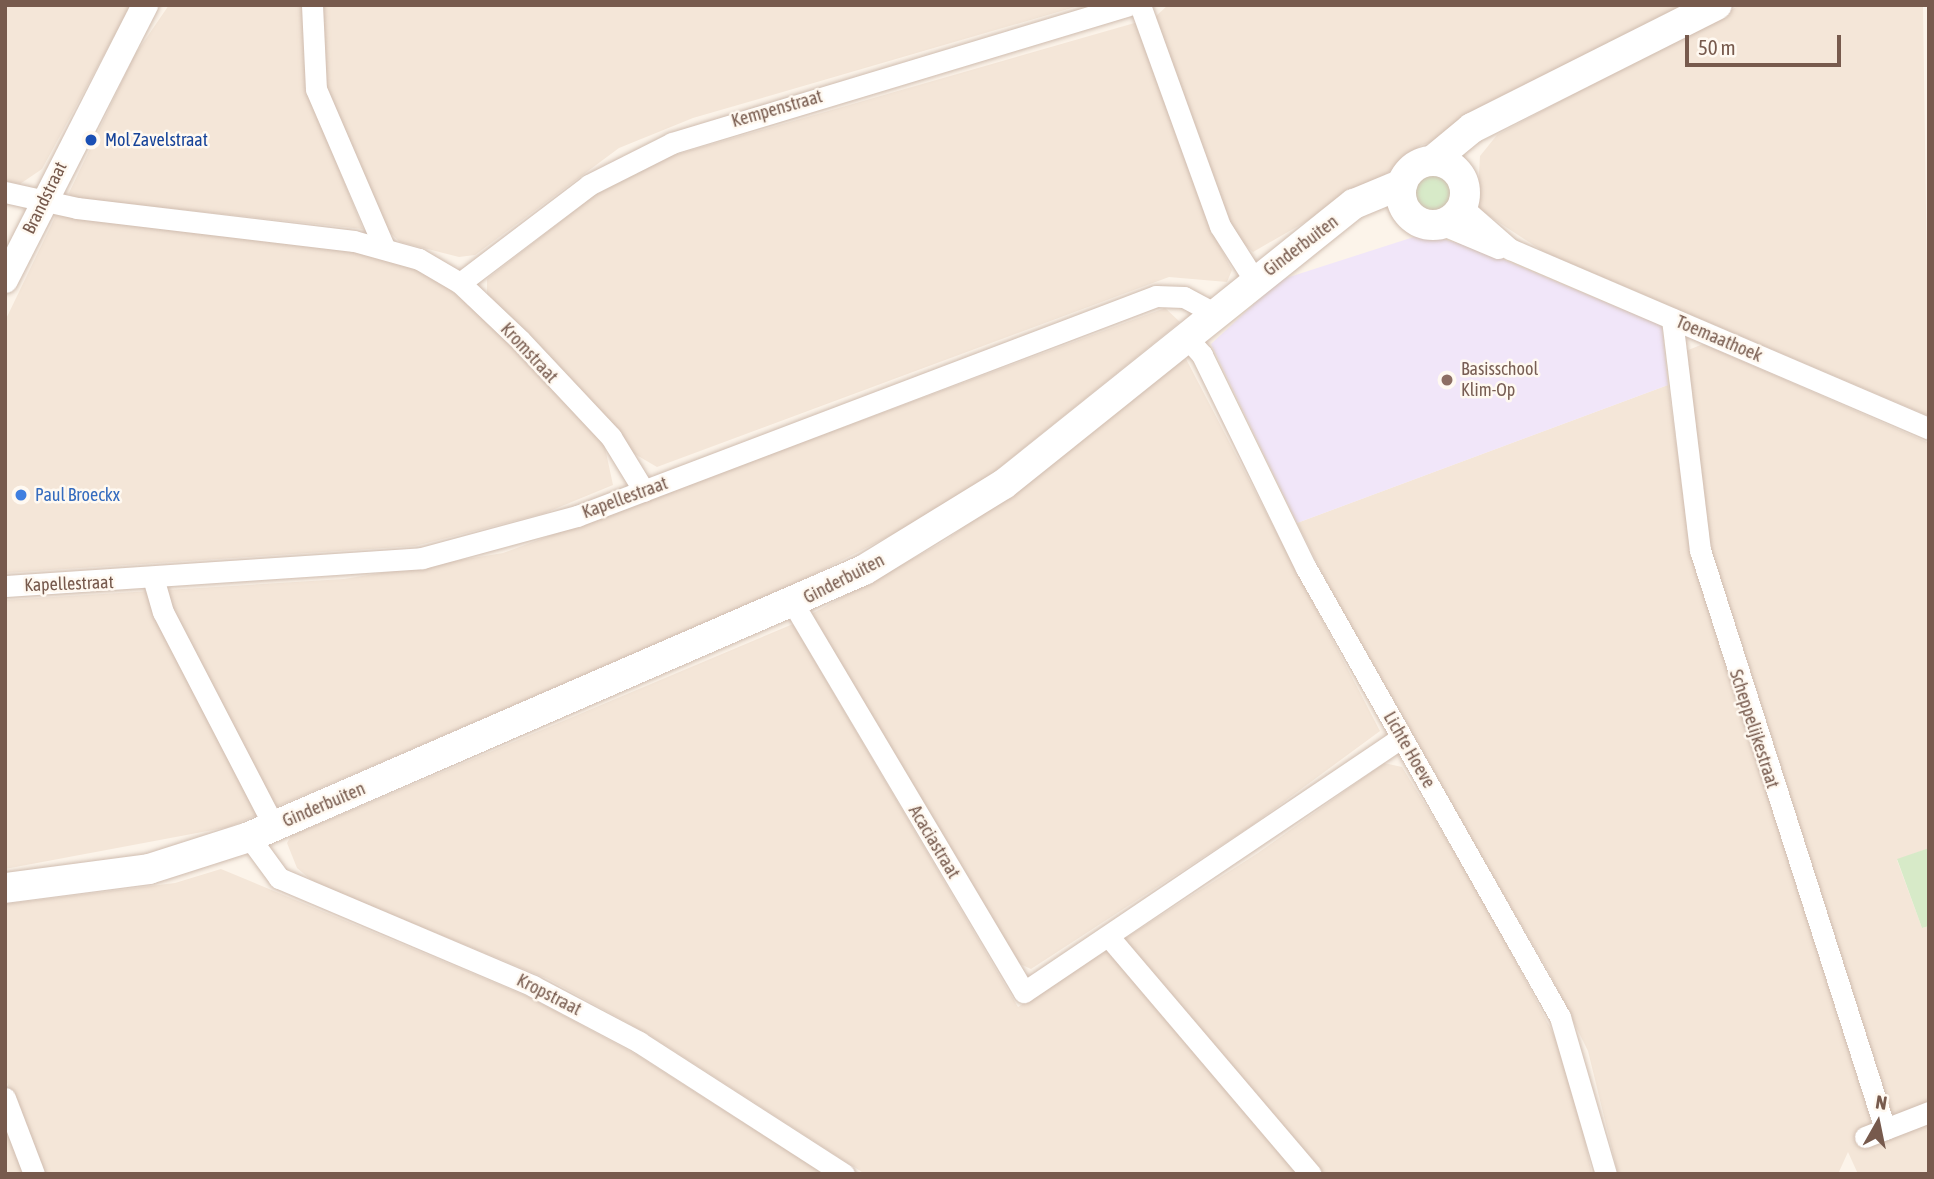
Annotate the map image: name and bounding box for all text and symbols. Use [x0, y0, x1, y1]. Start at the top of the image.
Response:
scale bar [1689, 21, 1845, 65]
text: 50 m [1698, 35, 1736, 59]
street label: Kempenstraat [729, 86, 825, 132]
place label: Mol Zavelstraat [105, 129, 208, 151]
marker: Mol Zavelstraat [83, 132, 99, 148]
street label: Brandstraat [18, 158, 72, 238]
street label: Ginderbuiten [1259, 211, 1343, 281]
street label: Toemaathoek [1673, 311, 1765, 367]
street label: Kromstraat [496, 319, 562, 387]
place label: Basisschool Klim-Op [1461, 359, 1538, 402]
marker: Basisschool Klim-Op [1439, 372, 1455, 388]
street label: Kapellestraat [579, 473, 671, 523]
place label: Paul Broeckx [35, 484, 120, 506]
marker: Paul Broeckx [13, 487, 29, 503]
street label: Ginderbuiten [800, 549, 888, 609]
street label: Kapellestraat [24, 572, 114, 596]
street label: Scheppelijkestraat [1725, 667, 1783, 791]
street label: Lichte Hoeve [1379, 708, 1439, 792]
street label: Ginderbuiten [279, 778, 369, 832]
street label: Acaciastraat [904, 802, 964, 882]
street label: Kropstraat [513, 970, 585, 1020]
north arrow [1843, 1088, 1913, 1158]
text: N [1874, 1091, 1889, 1114]

